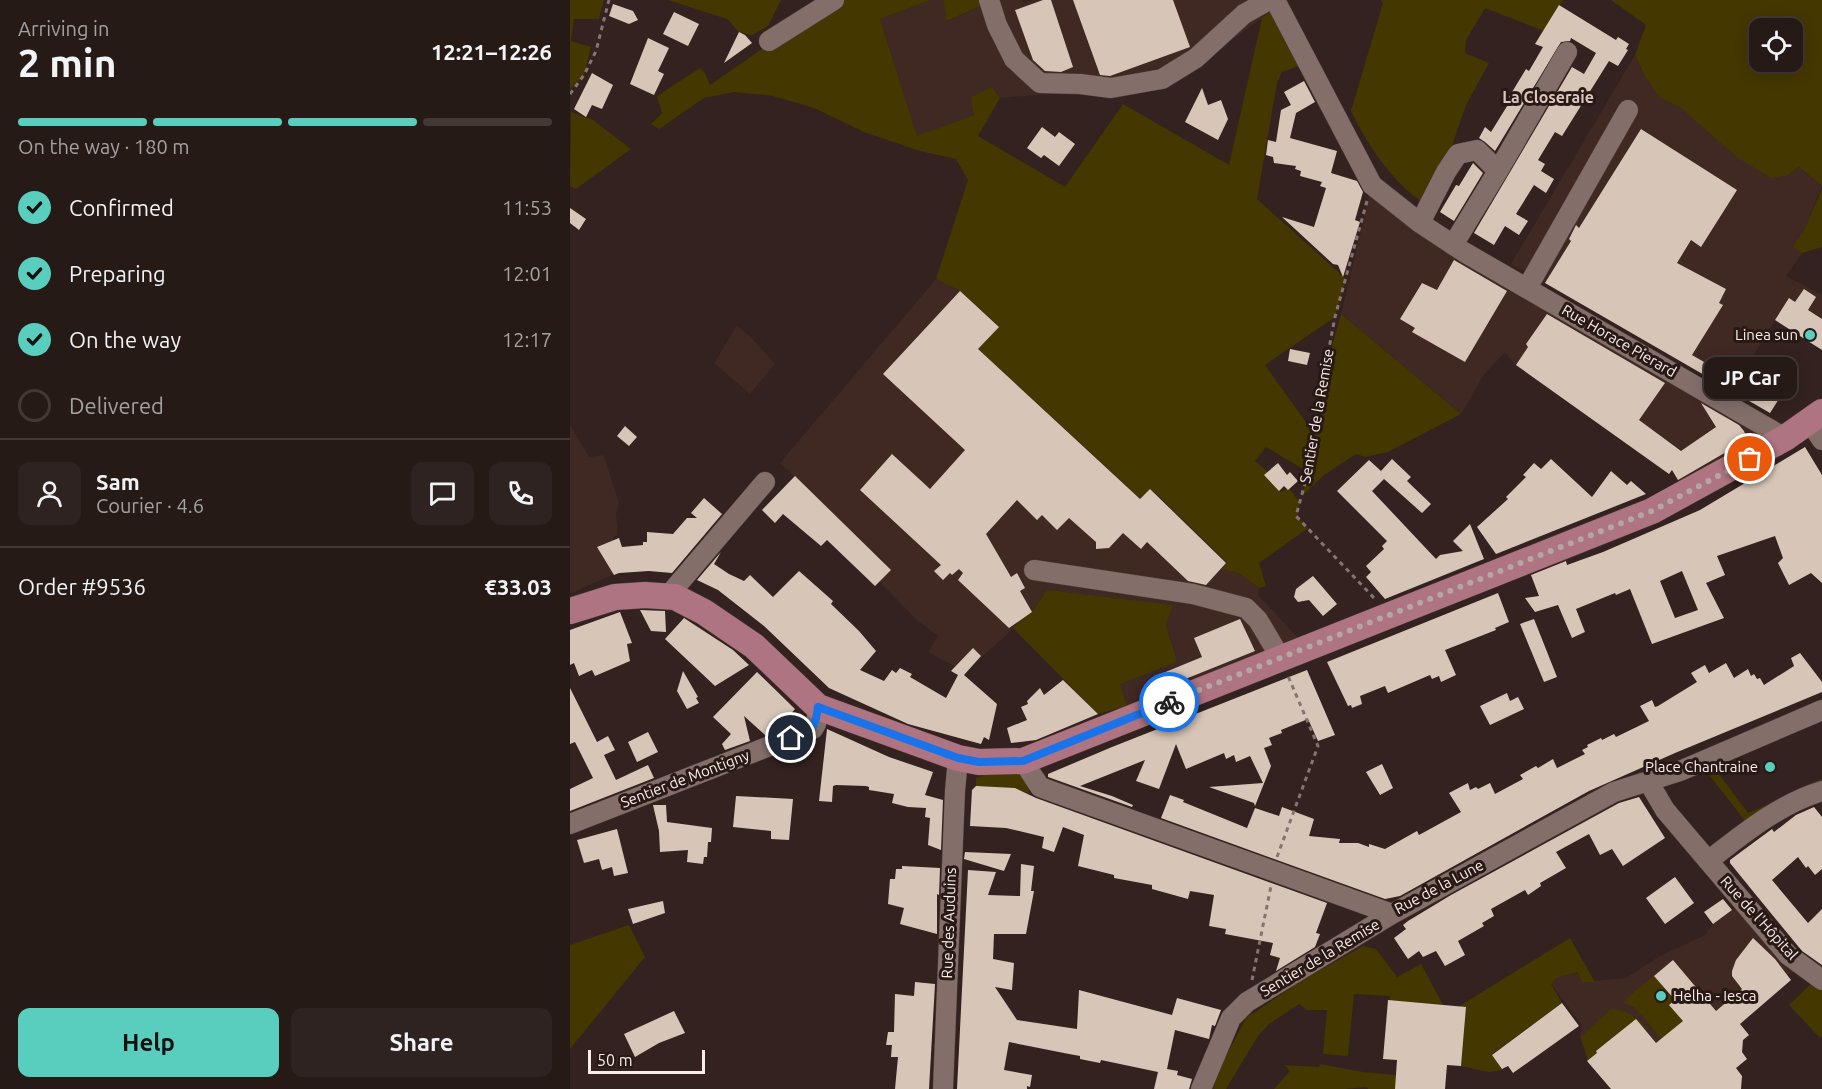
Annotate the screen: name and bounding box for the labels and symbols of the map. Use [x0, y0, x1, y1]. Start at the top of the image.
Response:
district label: La Closeraie [1502, 88, 1594, 106]
street label: Rue Horace Pierard [1559, 301, 1680, 380]
place label: Linea sun [1735, 326, 1798, 343]
marker: Linea sun [1803, 328, 1817, 342]
street label: Sentier de la Remise [1296, 347, 1337, 484]
callout: JP Car [1704, 357, 1796, 399]
pin [1724, 433, 1775, 484]
courier [1139, 672, 1199, 732]
pin [765, 712, 816, 763]
street label: Sentier de Montigny [618, 746, 752, 811]
place label: Place Chantraine [1645, 758, 1758, 775]
marker: Place Chantraine [1763, 760, 1777, 774]
street label: Rue de la Lune [1391, 856, 1486, 917]
street label: Rue des Auduins [938, 867, 959, 979]
street label: Rue de l'Hôpital [1717, 872, 1801, 963]
street label: Sentier de la Remise [1257, 915, 1383, 1000]
place label: Helha - Iesca [1673, 987, 1756, 1004]
marker: Helha - Iesca [1654, 989, 1668, 1003]
scale bar [588, 1047, 705, 1074]

